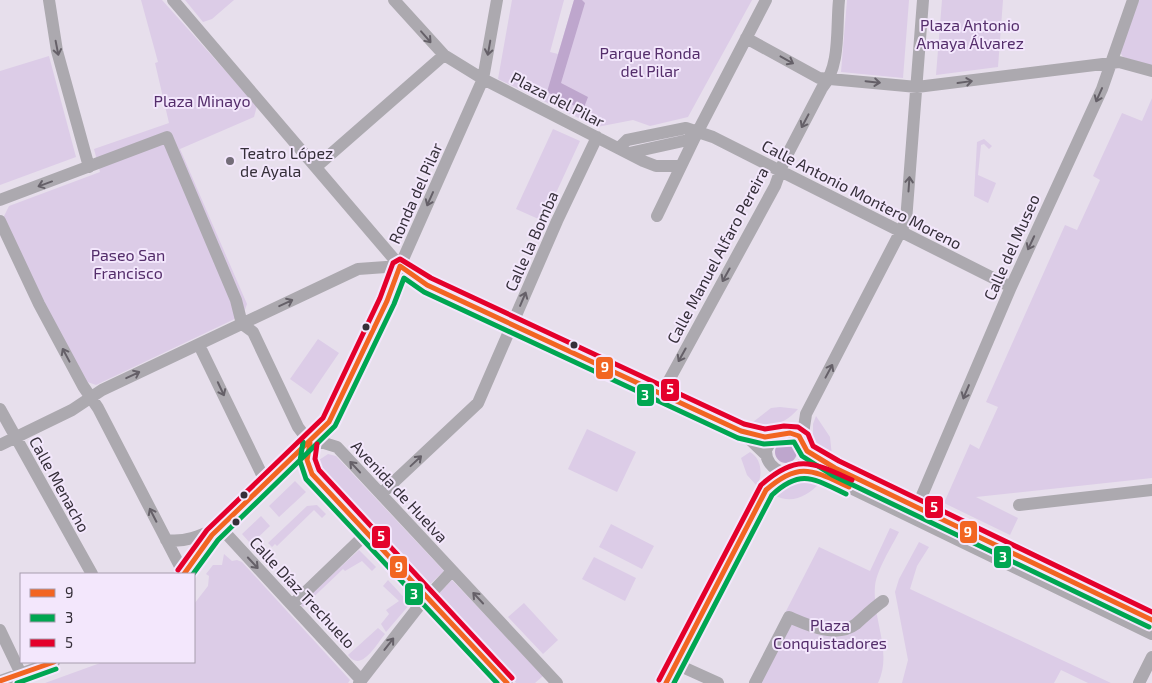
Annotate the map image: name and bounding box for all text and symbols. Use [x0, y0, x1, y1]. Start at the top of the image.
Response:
park label: Plaza Antonio Amaya Álvarez [916, 15, 1024, 52]
one-way arrow [420, 30, 431, 43]
one-way arrow [52, 40, 62, 56]
one-way arrow [483, 40, 493, 56]
park label: Parque Ronda del Pilar [600, 43, 700, 80]
one-way arrow [779, 56, 794, 66]
street label: Plaza del Pilar [508, 67, 609, 131]
one-way arrow [865, 77, 881, 87]
one-way arrow [957, 77, 973, 87]
one-way arrow [1093, 87, 1103, 102]
park label: Plaza Minayo [153, 91, 251, 110]
one-way arrow [800, 113, 810, 128]
street label: Calle Antonio Montero Moreno [759, 135, 965, 253]
street label: Ronda del Pilar [384, 139, 446, 247]
place label: Teatro López de Ayala [240, 143, 333, 180]
marker: Teatro López de Ayala [224, 155, 236, 167]
street label: Calle Manuel Alfaro Pereira [662, 163, 772, 347]
one-way arrow [904, 177, 913, 193]
one-way arrow [37, 179, 53, 189]
street label: Calle la Bomba [500, 188, 562, 294]
one-way arrow [424, 191, 434, 206]
street label: Calle del Museo [979, 191, 1043, 303]
one-way arrow [1025, 235, 1035, 250]
park label: Paseo San Francisco [91, 245, 165, 282]
one-way arrow [721, 268, 731, 283]
one-way arrow [518, 292, 528, 307]
one-way arrow [278, 298, 293, 308]
unlabelled marker [361, 322, 371, 332]
unlabelled marker [569, 340, 579, 350]
one-way arrow [61, 347, 71, 362]
one-way arrow [677, 348, 687, 363]
line badge: 9 [595, 356, 614, 380]
text: 9 [601, 358, 609, 375]
one-way arrow [825, 364, 834, 379]
one-way arrow [125, 370, 140, 379]
line badge: 5 [660, 378, 680, 402]
text: 5 [666, 380, 674, 397]
one-way arrow [216, 381, 226, 396]
line badge: 3 [636, 383, 655, 407]
one-way arrow [961, 384, 971, 399]
text: 3 [641, 386, 649, 403]
street label: Calle Menacho [26, 433, 94, 535]
street label: Avenida de Huelva [348, 436, 452, 546]
one-way arrow [410, 455, 423, 467]
one-way arrow [349, 460, 361, 473]
unlabelled marker [239, 490, 249, 500]
line badge: 5 [924, 495, 944, 519]
text: 5 [930, 498, 938, 515]
one-way arrow [148, 508, 158, 523]
unlabelled marker [231, 517, 241, 527]
line badge: 9 [959, 520, 978, 544]
text: 9 [964, 523, 972, 540]
line badge: 5 [371, 525, 391, 549]
text: 5 [377, 527, 385, 544]
street label: Calle Díaz Trechuelo [246, 532, 360, 652]
line badge: 3 [993, 545, 1012, 569]
text: 3 [999, 548, 1007, 565]
line badge: 9 [389, 555, 408, 579]
one-way arrow [248, 557, 259, 570]
text: 9 [395, 558, 403, 575]
legend [20, 573, 195, 663]
line badge: 3 [404, 582, 424, 606]
text: 9 [65, 583, 74, 601]
text: 3 [410, 585, 418, 602]
one-way arrow [472, 592, 484, 605]
text: 3 [65, 608, 73, 626]
park label: Plaza Conquistadores [773, 615, 887, 652]
text: 5 [65, 633, 73, 651]
one-way arrow [383, 638, 394, 651]

